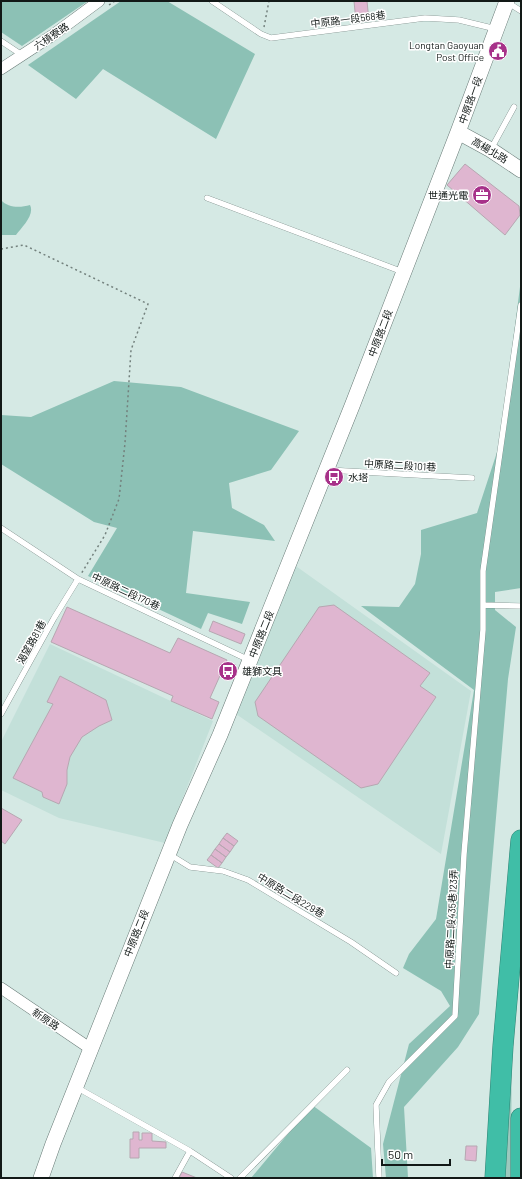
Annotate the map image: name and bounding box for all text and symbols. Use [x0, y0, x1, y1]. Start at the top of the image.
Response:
street label: 中原路一段568巷 [310, 8, 386, 30]
street label: 六槓寮路 [31, 20, 71, 52]
place label: Longtan Gaoyuan Post Office [409, 39, 484, 63]
public building icon: Longtan Gaoyuan Post Office [487, 40, 509, 62]
street label: 中原路一段 [456, 74, 484, 126]
street label: 高楊北路 [470, 135, 510, 165]
office icon: 世通光電 [471, 184, 493, 206]
place label: 世通光電 [428, 189, 469, 201]
street label: 中原路二段 [365, 308, 395, 358]
street label: 中原路二段101巷 [364, 457, 436, 473]
bus stop icon: 水塔 [323, 466, 345, 488]
place label: 水塔 [348, 471, 368, 483]
street label: 中原路二段170巷 [90, 570, 162, 612]
street label: 中原路二段 [246, 609, 276, 659]
street label: 渴望路81巷 [14, 618, 48, 666]
bus stop icon: 雄獅文具 [217, 660, 239, 682]
place label: 雄獅文具 [242, 665, 282, 677]
street label: 中原路二段435巷123弄 [442, 869, 460, 969]
street label: 中原路二段229巷 [255, 870, 327, 920]
street label: 中原路二段 [121, 908, 151, 958]
street label: 新原路 [30, 1006, 62, 1032]
scale bar [382, 1141, 450, 1167]
text: 50 m [388, 1147, 413, 1161]

